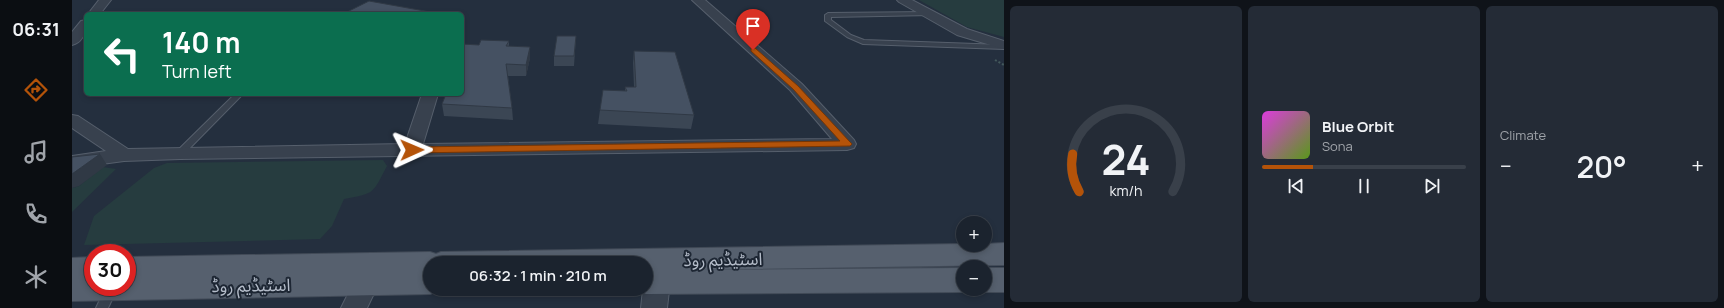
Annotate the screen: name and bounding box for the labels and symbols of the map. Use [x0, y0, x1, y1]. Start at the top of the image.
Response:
pin [736, 9, 770, 50]
position arrow [391, 129, 433, 171]
speed limit sign: 30 [84, 244, 136, 296]
street label: اسٹیڈیم روڈ [683, 247, 763, 273]
street label: اسٹیڈیم روڈ [211, 273, 291, 299]

